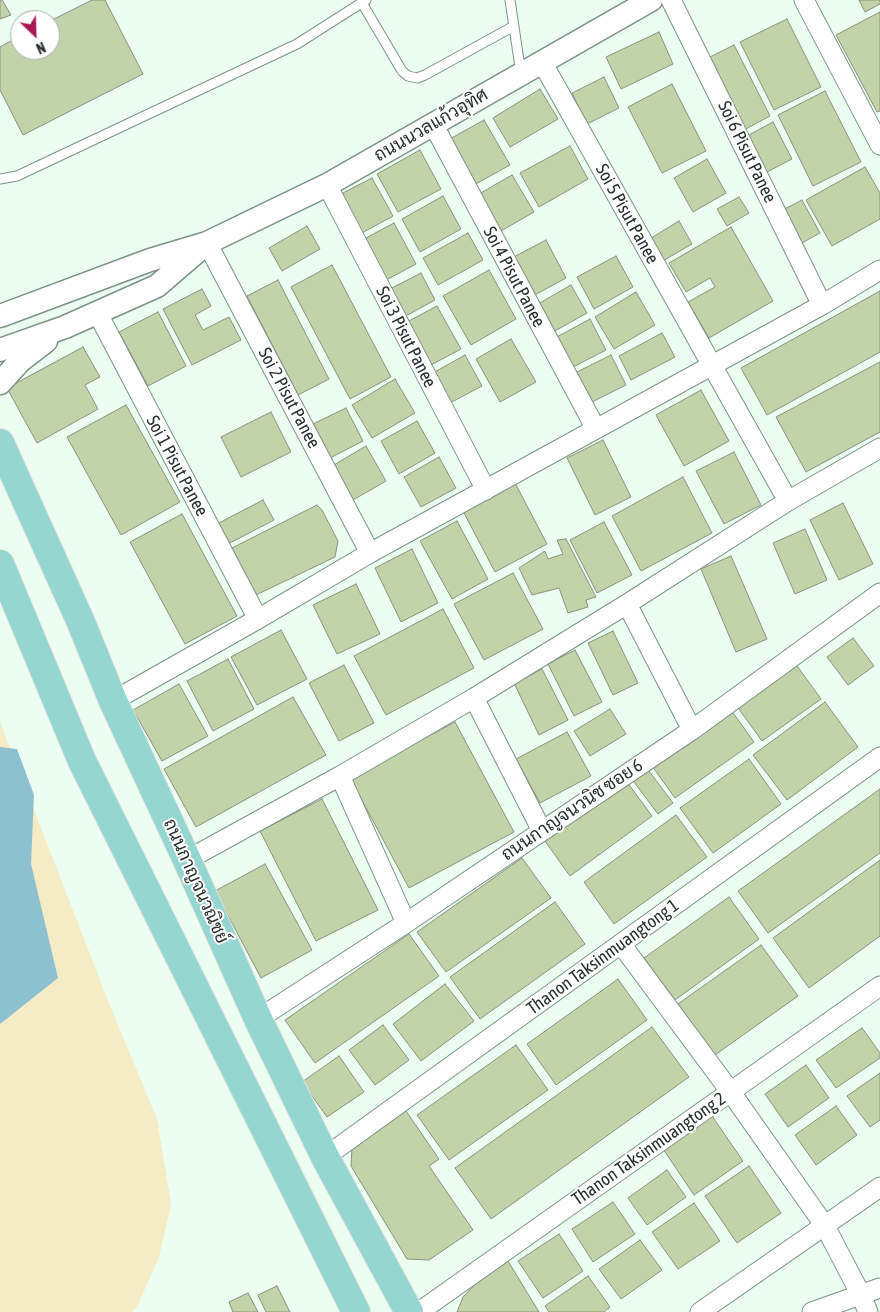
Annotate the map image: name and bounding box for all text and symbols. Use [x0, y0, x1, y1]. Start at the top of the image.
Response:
north arrow [10, 10, 60, 60]
text: N [34, 39, 48, 57]
street label: ถนนนวลแก้วอุทิศ [370, 84, 492, 166]
street label: Soi 6 Pisut Panee [713, 98, 781, 206]
street label: Soi 5 Pisut Panee [591, 160, 663, 268]
street label: Soi 4 Pisut Panee [478, 223, 550, 331]
street label: Soi 3 Pisut Panee [371, 283, 441, 391]
street label: Soi 2 Pisut Panee [253, 344, 325, 452]
street label: Soi 1 Pisut Panee [141, 412, 213, 520]
street label: ถนนกาญจนวนิช ซอย 6 [497, 755, 647, 865]
street label: ถนนกาญจนวณิชย์ [159, 815, 233, 947]
street label: Thanon Taksinmuangtong 1 [523, 895, 683, 1019]
street label: Thanon Taksinmuangtong 2 [568, 1088, 730, 1210]

